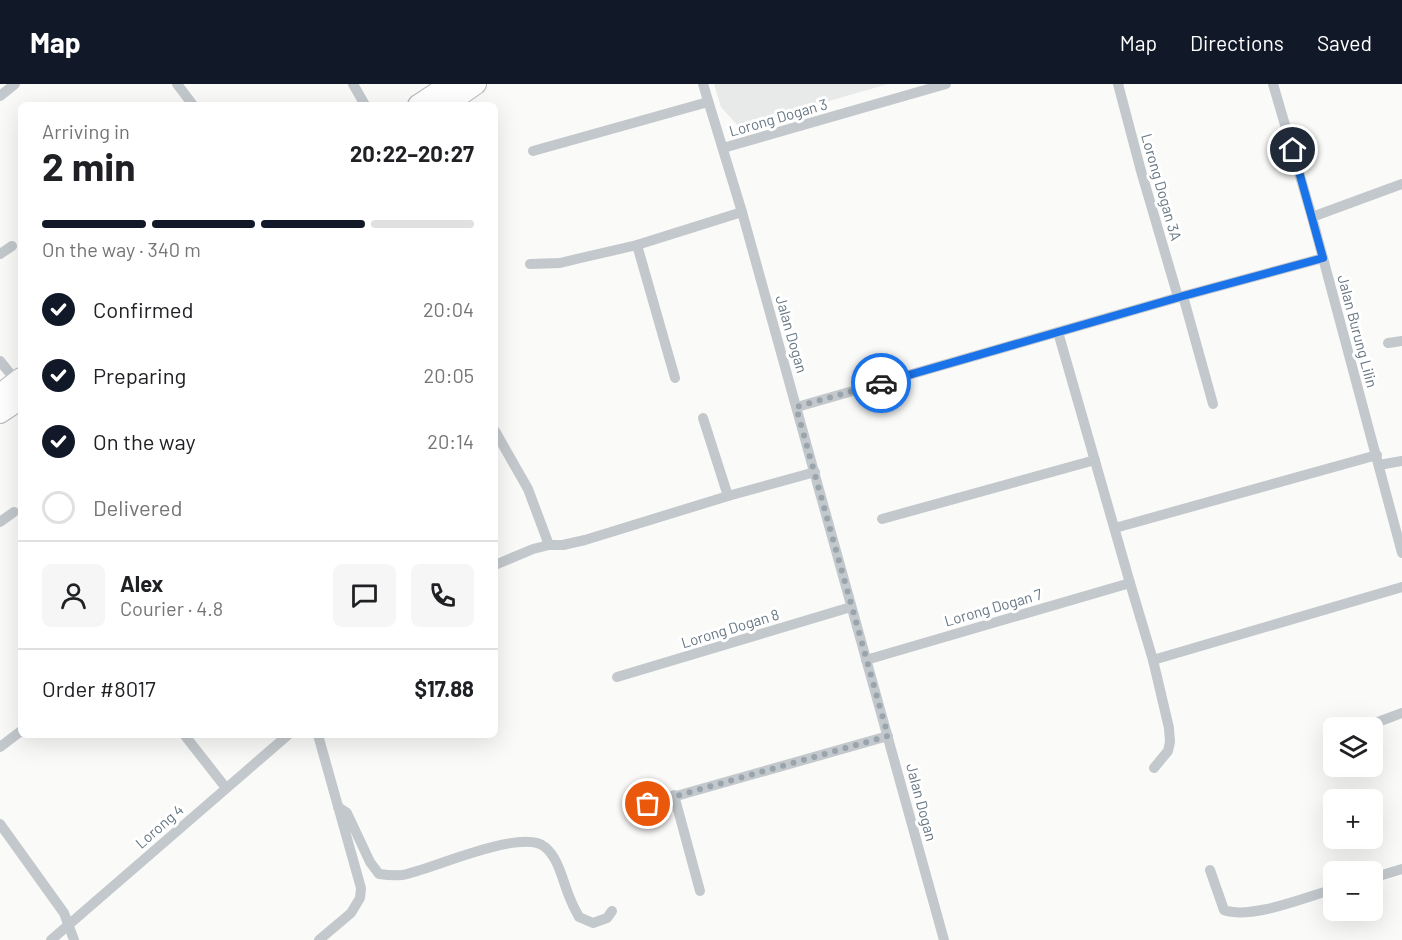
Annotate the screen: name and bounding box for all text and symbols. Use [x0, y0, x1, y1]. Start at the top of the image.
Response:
text: Map [30, 25, 81, 59]
text: Map [1120, 30, 1157, 55]
text: Directions [1190, 30, 1284, 55]
text: Saved [1317, 30, 1372, 55]
street label: Lorong Dogan 3 [727, 94, 829, 140]
text: Arriving in [42, 119, 130, 143]
pin [1267, 124, 1318, 175]
street label: Lorong Dogan 3A [1138, 131, 1186, 243]
icon: home [1276, 133, 1309, 166]
text: 20:22–20:27 [350, 140, 474, 166]
text: 2 min [42, 142, 135, 189]
text: On the way · 340 m [42, 237, 201, 261]
street label: Jalan Burung Lilin [1334, 273, 1382, 389]
icon: check [42, 293, 75, 326]
street label: Jalan Dogan [772, 293, 812, 375]
text: Confirmed [93, 296, 193, 322]
text: 20:04 [423, 297, 474, 321]
courier [851, 353, 911, 413]
icon: check [42, 359, 75, 392]
text: Preparing [93, 362, 186, 388]
text: 20:05 [424, 363, 474, 387]
icon: car [865, 367, 898, 400]
icon: check [42, 425, 75, 458]
text: On the way [93, 428, 196, 454]
text: 20:14 [427, 429, 474, 453]
text: Delivered [93, 494, 182, 520]
button: person [42, 564, 105, 627]
button: chat [333, 564, 396, 627]
button: phone [411, 564, 474, 627]
text: Alex [120, 570, 163, 596]
street label: Lorong Dogan 7 [942, 584, 1044, 630]
text: Courier · 4.8 [120, 596, 223, 620]
street label: Lorong Dogan 8 [679, 605, 781, 651]
text: Order #8017 [42, 675, 156, 701]
text: $17.88 [414, 675, 474, 701]
map controls [1323, 717, 1383, 921]
button: layers [1323, 717, 1383, 777]
street label: Jalan Dogan [903, 761, 941, 843]
pin [622, 778, 673, 829]
icon: bag [631, 787, 664, 820]
button: + [1323, 789, 1383, 849]
street label: Lorong 4 [131, 800, 187, 852]
button: − [1323, 861, 1383, 921]

